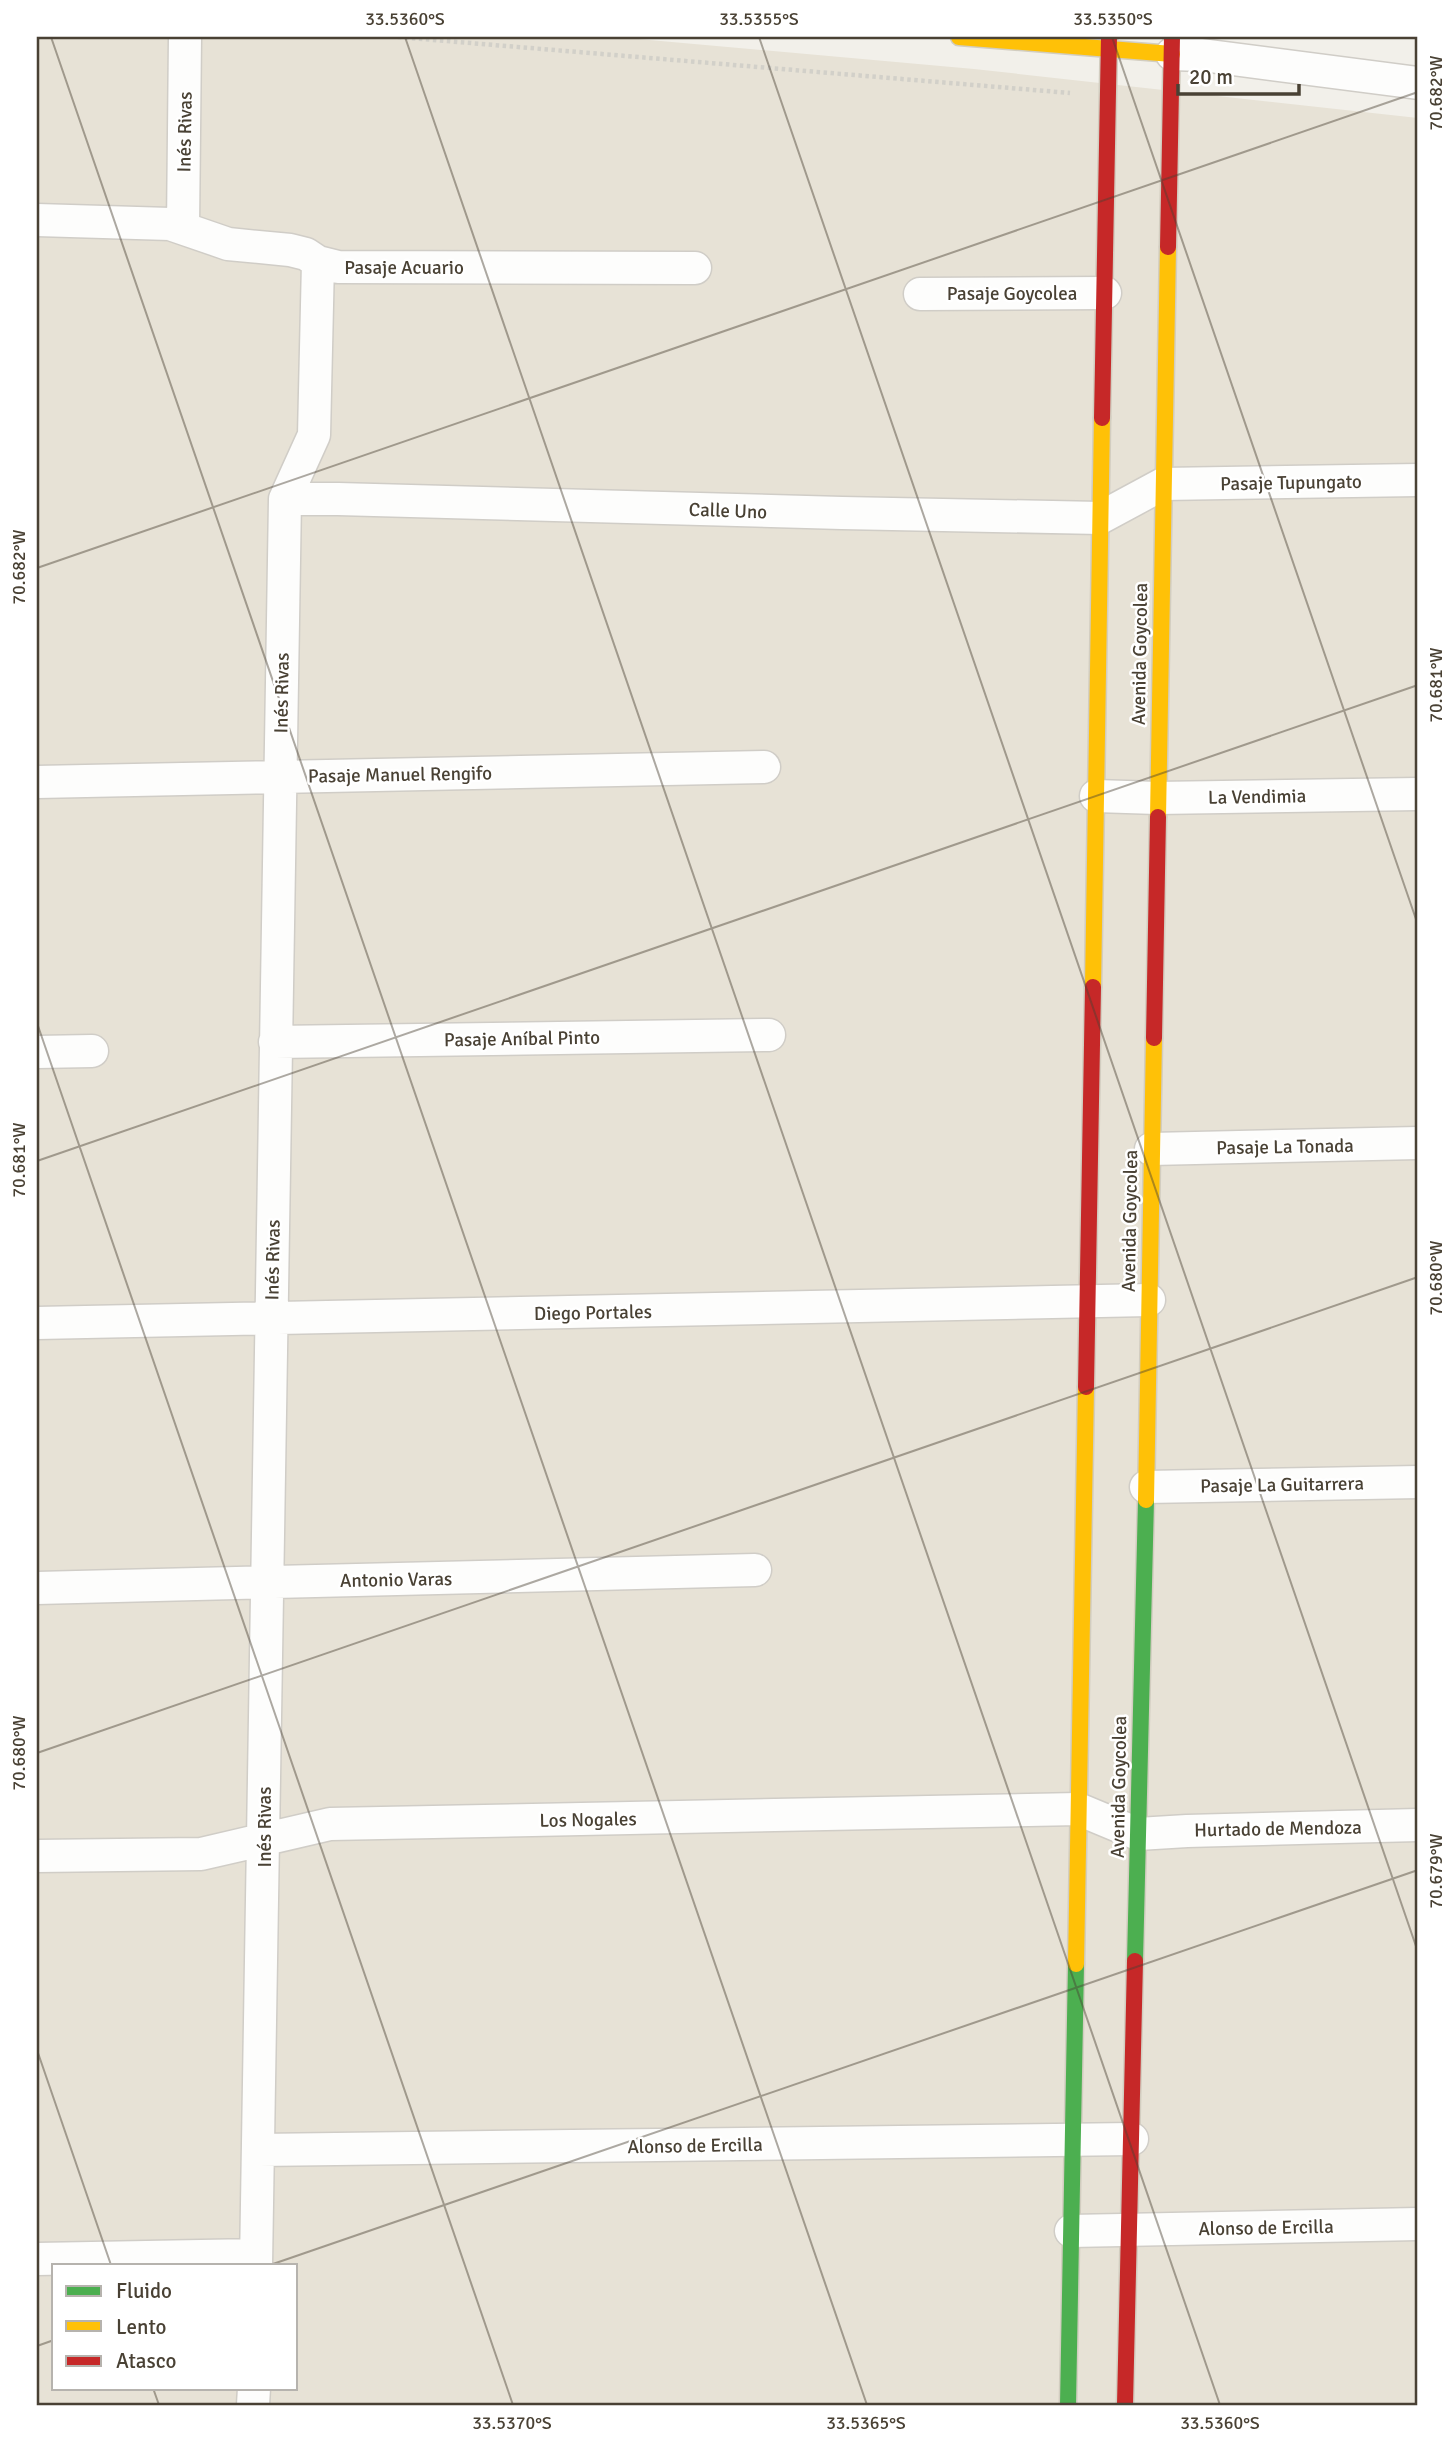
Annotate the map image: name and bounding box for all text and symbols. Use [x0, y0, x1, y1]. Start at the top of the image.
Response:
text: 33.5360°S [365, 8, 445, 30]
text: 33.5355°S [719, 8, 799, 30]
text: 33.5350°S [1073, 8, 1153, 30]
scale bar [1178, 52, 1299, 96]
text: 70.682°W [1425, 55, 1447, 131]
text: 20 m [1189, 64, 1233, 90]
street label: Inés Rivas [172, 91, 198, 173]
street label: Pasaje Acuario [344, 256, 464, 280]
street label: Pasaje Goycolea [947, 282, 1077, 306]
street label: Pasaje Tupungato [1220, 470, 1362, 496]
street label: Calle Uno [688, 498, 768, 524]
text: 70.682°W [8, 529, 30, 605]
street label: Avenida Goycolea [1127, 583, 1153, 725]
text: 70.681°W [1425, 647, 1447, 723]
street label: Inés Rivas [269, 652, 295, 734]
street label: Pasaje Manuel Rengifo [308, 761, 492, 789]
street label: La Vendimia [1208, 784, 1306, 810]
street label: Pasaje Aníbal Pinto [444, 1026, 600, 1052]
text: 70.681°W [8, 1122, 30, 1198]
street label: Pasaje La Tonada [1216, 1134, 1354, 1160]
street label: Avenida Goycolea [1117, 1150, 1143, 1292]
street label: Inés Rivas [260, 1219, 286, 1301]
text: 70.680°W [1425, 1240, 1447, 1316]
street label: Diego Portales [534, 1300, 652, 1326]
street label: Pasaje La Guitarrera [1200, 1472, 1364, 1498]
street label: Antonio Varas [340, 1567, 452, 1593]
text: 70.680°W [8, 1715, 30, 1791]
street label: Avenida Goycolea [1106, 1716, 1132, 1858]
street label: Inés Rivas [253, 1787, 277, 1867]
street label: Los Nogales [539, 1807, 637, 1833]
street label: Hurtado de Mendoza [1194, 1816, 1362, 1842]
text: 70.679°W [1425, 1833, 1447, 1909]
street label: Alonso de Ercilla [627, 2133, 763, 2159]
street label: Alonso de Ercilla [1198, 2215, 1334, 2241]
legend [52, 2264, 298, 2390]
text: Fluido [116, 2278, 172, 2304]
text: Lento [116, 2314, 166, 2340]
text: Atasco [116, 2348, 176, 2374]
text: 33.5370°S [472, 2412, 552, 2434]
text: 33.5365°S [826, 2412, 906, 2434]
text: 33.5360°S [1180, 2412, 1260, 2434]

